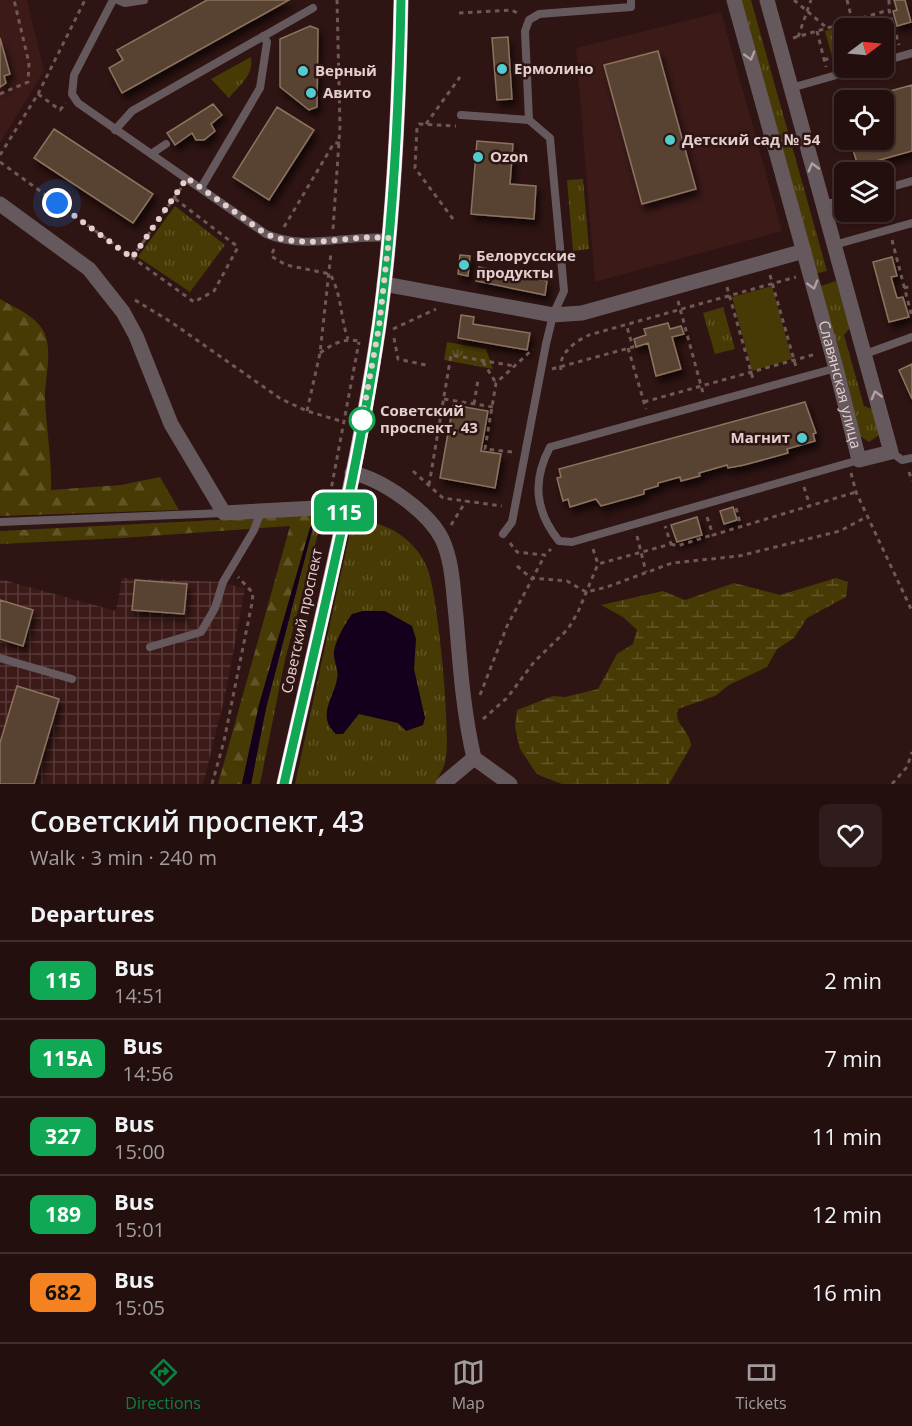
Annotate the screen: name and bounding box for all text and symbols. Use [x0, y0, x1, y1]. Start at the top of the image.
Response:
north arrow [834, 18, 894, 78]
map controls [834, 18, 894, 222]
one-way arrow [742, 51, 755, 61]
place label: Ермолино [514, 58, 594, 78]
place label: Верный [315, 60, 377, 80]
marker: Ермолино [495, 62, 509, 76]
marker: Верный [296, 64, 310, 78]
place label: Авито [323, 82, 371, 102]
marker: Авито [304, 86, 318, 100]
button: locate [834, 90, 894, 150]
place label: Детский сад № 54 [682, 129, 821, 149]
marker: Детский сад № 54 [663, 133, 677, 147]
place label: Ozon [490, 146, 528, 166]
marker: Ozon [471, 150, 485, 164]
one-way arrow [808, 162, 820, 173]
button: layers [834, 162, 894, 222]
your location [42, 188, 72, 218]
place label: Белорусские продукты [476, 245, 576, 282]
marker: Белорусские продукты [457, 258, 471, 272]
one-way arrow [806, 279, 818, 290]
street label: Славянская улица [814, 318, 867, 451]
one-way arrow [871, 390, 884, 400]
place label: Советский проспект, 43 [380, 400, 478, 437]
marker: Советский проспект, 43 [349, 407, 375, 433]
place label: Магнит [731, 427, 790, 447]
marker: Магнит [795, 431, 809, 445]
line badge: 115 [310, 492, 379, 532]
text: 115 [326, 498, 362, 526]
street label: Советский проспект [276, 546, 326, 695]
text: Советский проспект, 43 [30, 802, 365, 840]
button: heart [819, 804, 882, 867]
text: Walk · 3 min · 240 m [30, 844, 217, 871]
text: Departures [30, 898, 154, 928]
text: Bus [114, 952, 154, 982]
text: 2 min [824, 965, 882, 995]
text: 115 [45, 966, 81, 994]
text: 14:51 [114, 982, 165, 1009]
text: Bus [123, 1030, 163, 1060]
text: 7 min [824, 1043, 882, 1073]
text: 115А [42, 1044, 93, 1072]
text: 14:56 [123, 1060, 174, 1087]
text: Bus [114, 1108, 154, 1138]
text: 11 min [812, 1121, 882, 1151]
text: 327 [45, 1122, 81, 1150]
text: 15:00 [114, 1138, 165, 1165]
text: Bus [114, 1186, 154, 1216]
text: 12 min [812, 1199, 882, 1229]
text: 189 [45, 1200, 81, 1228]
text: 15:01 [114, 1216, 165, 1243]
text: Bus [114, 1264, 154, 1294]
text: 16 min [812, 1277, 882, 1307]
text: 682 [45, 1278, 81, 1306]
text: 15:05 [114, 1294, 165, 1321]
tab: Directions [125, 1356, 201, 1414]
tab: Map [452, 1356, 485, 1414]
tab: Tickets [735, 1356, 787, 1414]

